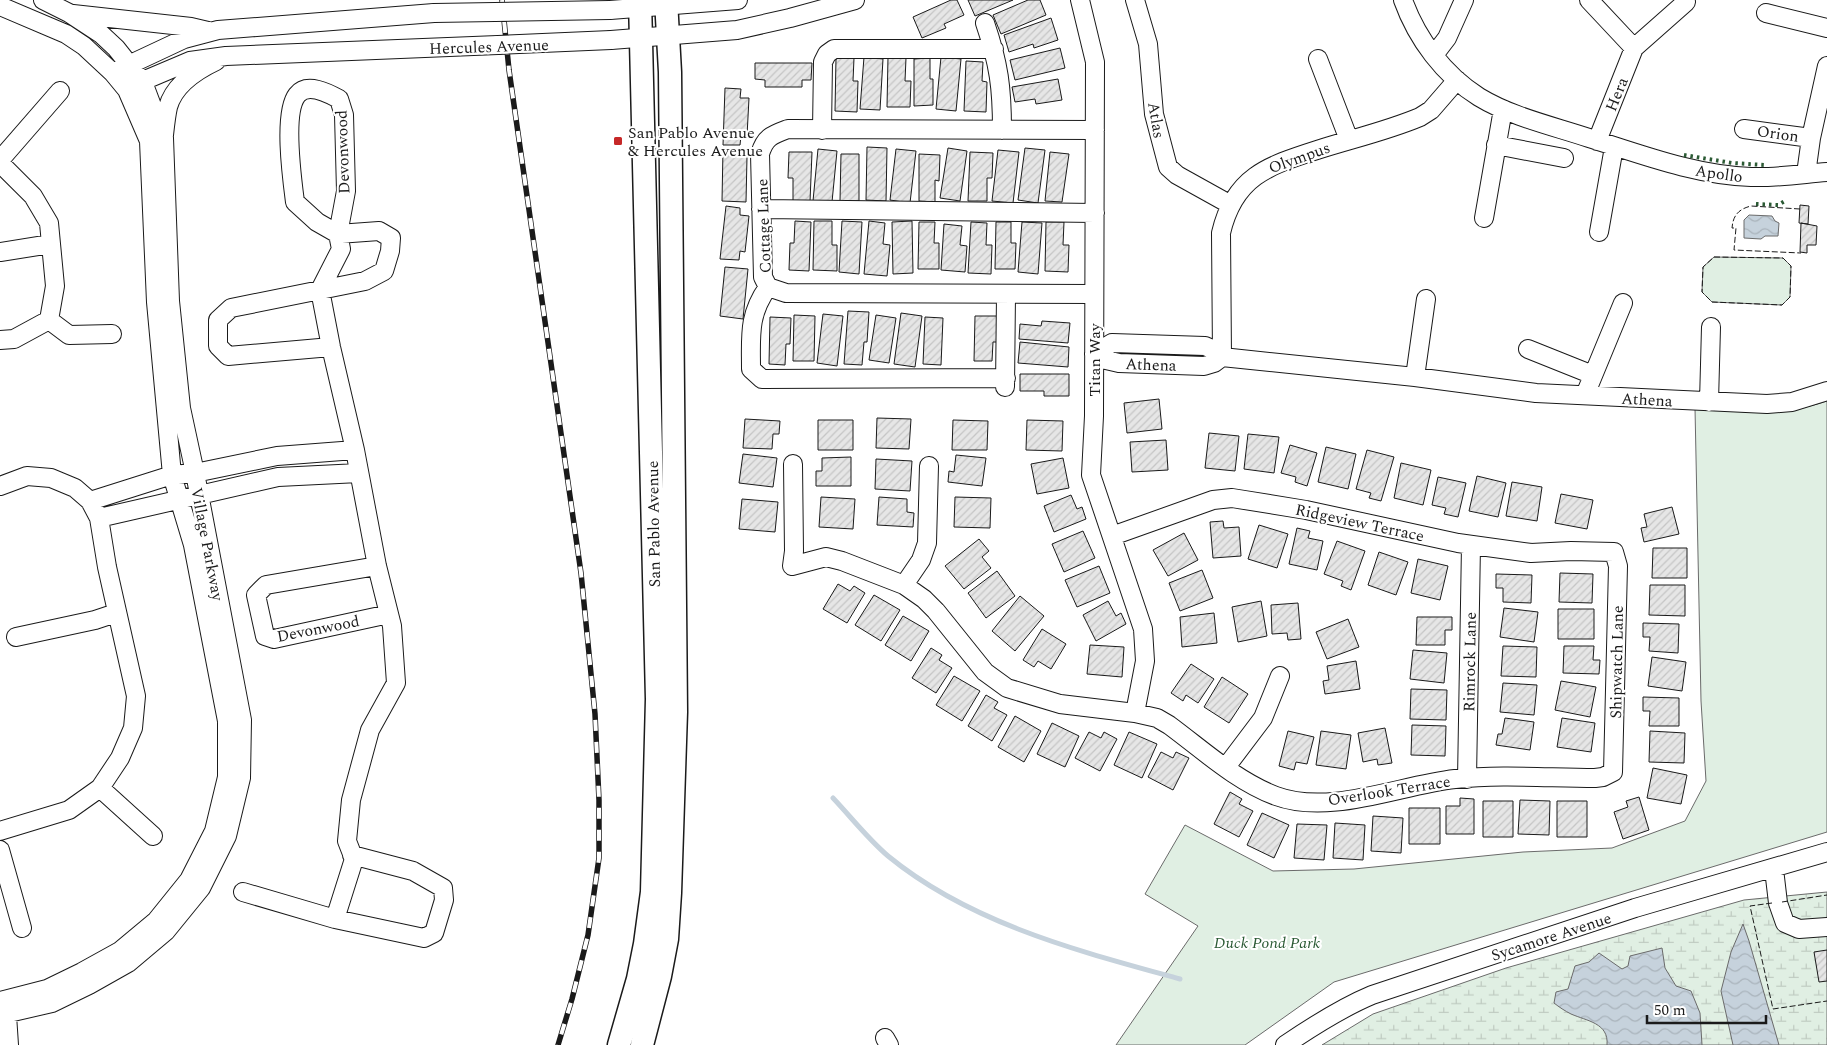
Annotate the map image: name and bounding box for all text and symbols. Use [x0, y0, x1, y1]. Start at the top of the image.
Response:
street label: Hercules Avenue [429, 33, 549, 61]
street label: Hera [1599, 73, 1635, 115]
street label: Atlas [1141, 100, 1171, 140]
street label: Devonwood [330, 109, 356, 194]
street label: Orion [1755, 119, 1800, 149]
place label: San Pablo Avenue & Hercules Avenue [628, 121, 763, 163]
marker: San Pablo Avenue & Hercules Avenue [612, 135, 624, 147]
street label: Olympus [1265, 136, 1334, 180]
street label: Apollo [1694, 159, 1744, 189]
street label: Cottage Lane [750, 178, 778, 274]
street label: Titan Way [1083, 322, 1107, 397]
street label: Athena [1125, 352, 1177, 378]
street label: Athena [1621, 387, 1673, 413]
street label: San Pablo Avenue [641, 460, 667, 588]
street label: Village Parkway [184, 486, 230, 604]
street label: Ridgeview Terrace [1293, 498, 1426, 548]
street label: Shipwatch Lane [1604, 605, 1630, 719]
street label: Devonwood [275, 609, 362, 649]
street label: Rimrock Lane [1457, 612, 1483, 712]
street label: Overlook Terrace [1326, 769, 1452, 813]
street label: Sycamore Avenue [1488, 906, 1615, 968]
park label: Duck Pond Park [1214, 931, 1321, 955]
scale bar [1647, 992, 1766, 1024]
text: 50 m [1654, 999, 1686, 1022]

